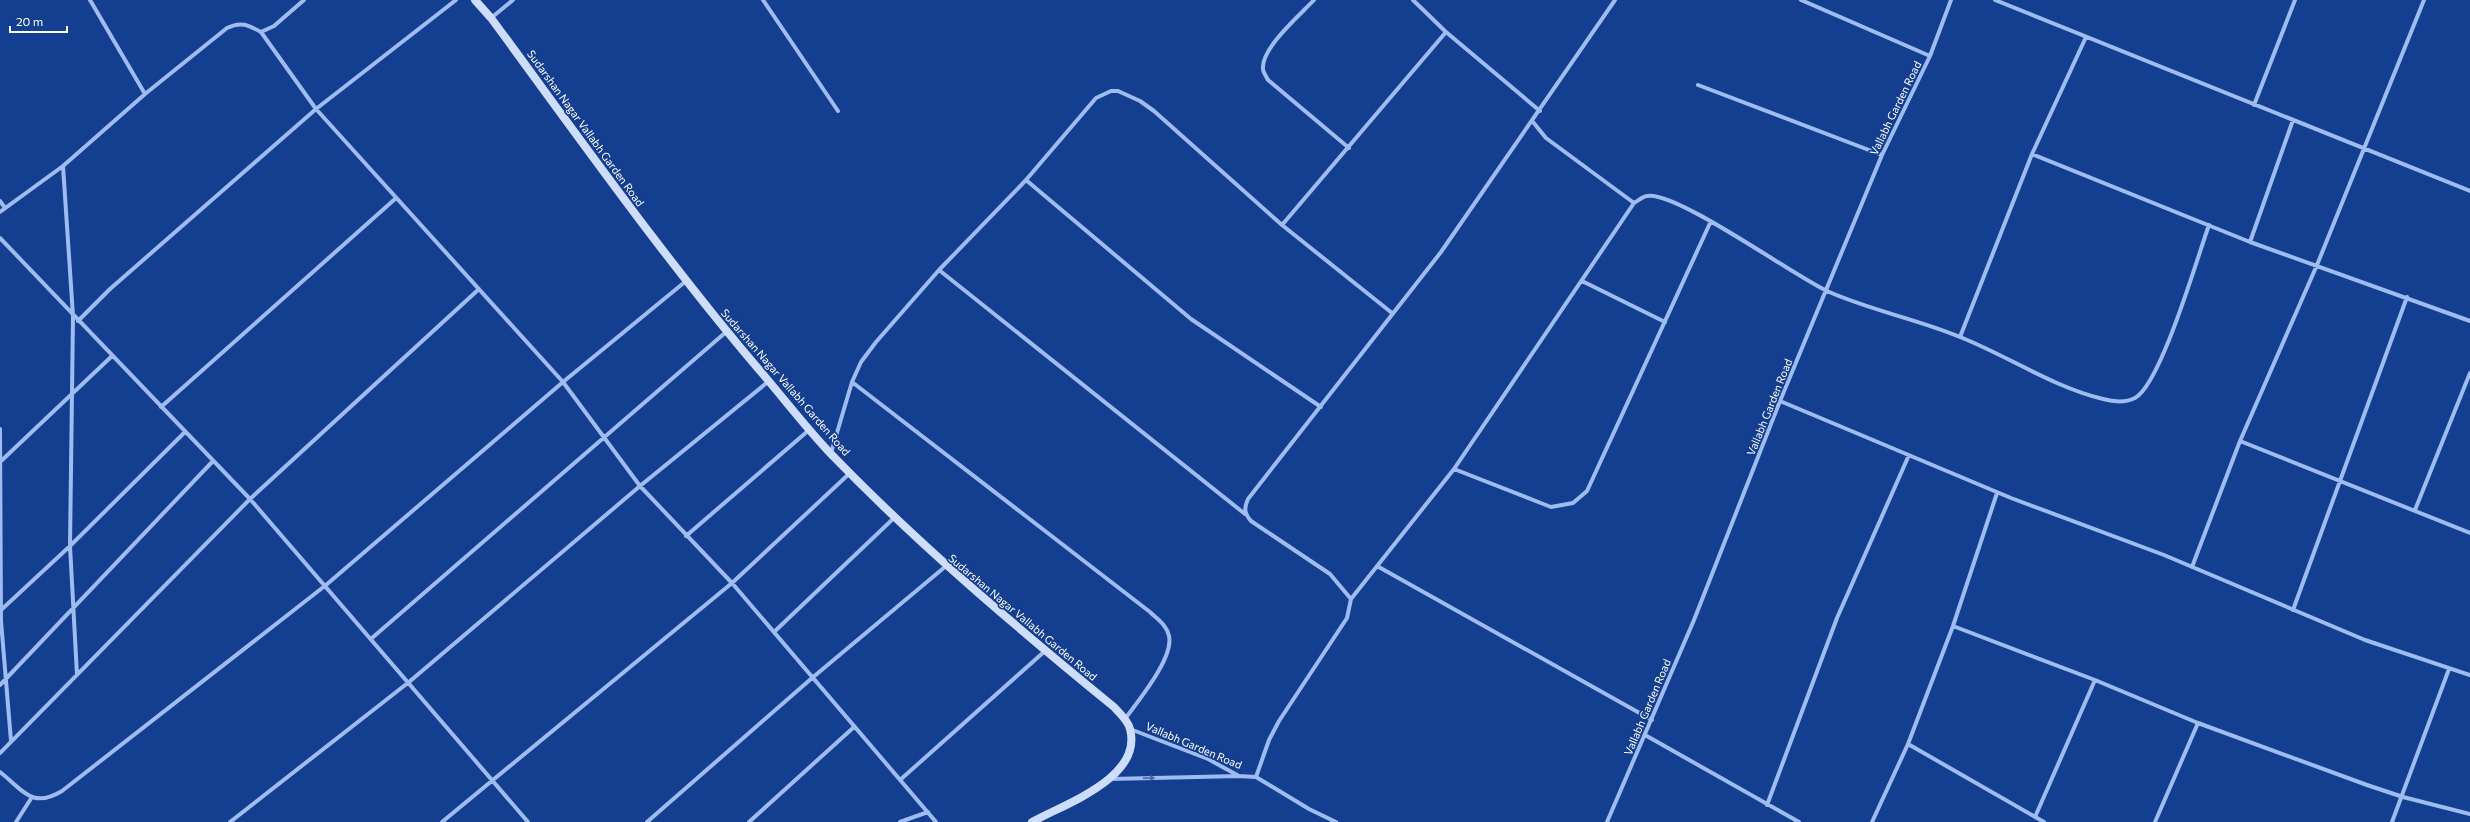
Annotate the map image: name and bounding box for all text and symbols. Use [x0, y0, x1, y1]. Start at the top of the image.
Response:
scale bar [10, 8, 67, 34]
text: 20 m [16, 14, 43, 28]
street label: Sudarshan Nagar Vallabh Garden Road [525, 47, 647, 209]
street label: Vallabh Garden Road [1867, 59, 1923, 157]
street label: Sudarshan Nagar Vallabh Garden Road [719, 306, 853, 458]
street label: Vallabh Garden Road [1744, 357, 1794, 457]
street label: Sudarshan Nagar Vallabh Garden Road [946, 551, 1100, 683]
street label: Vallabh Garden Road [1621, 657, 1673, 757]
street label: Vallabh Garden Road [1144, 719, 1244, 771]
one-way arrow [1143, 775, 1156, 781]

